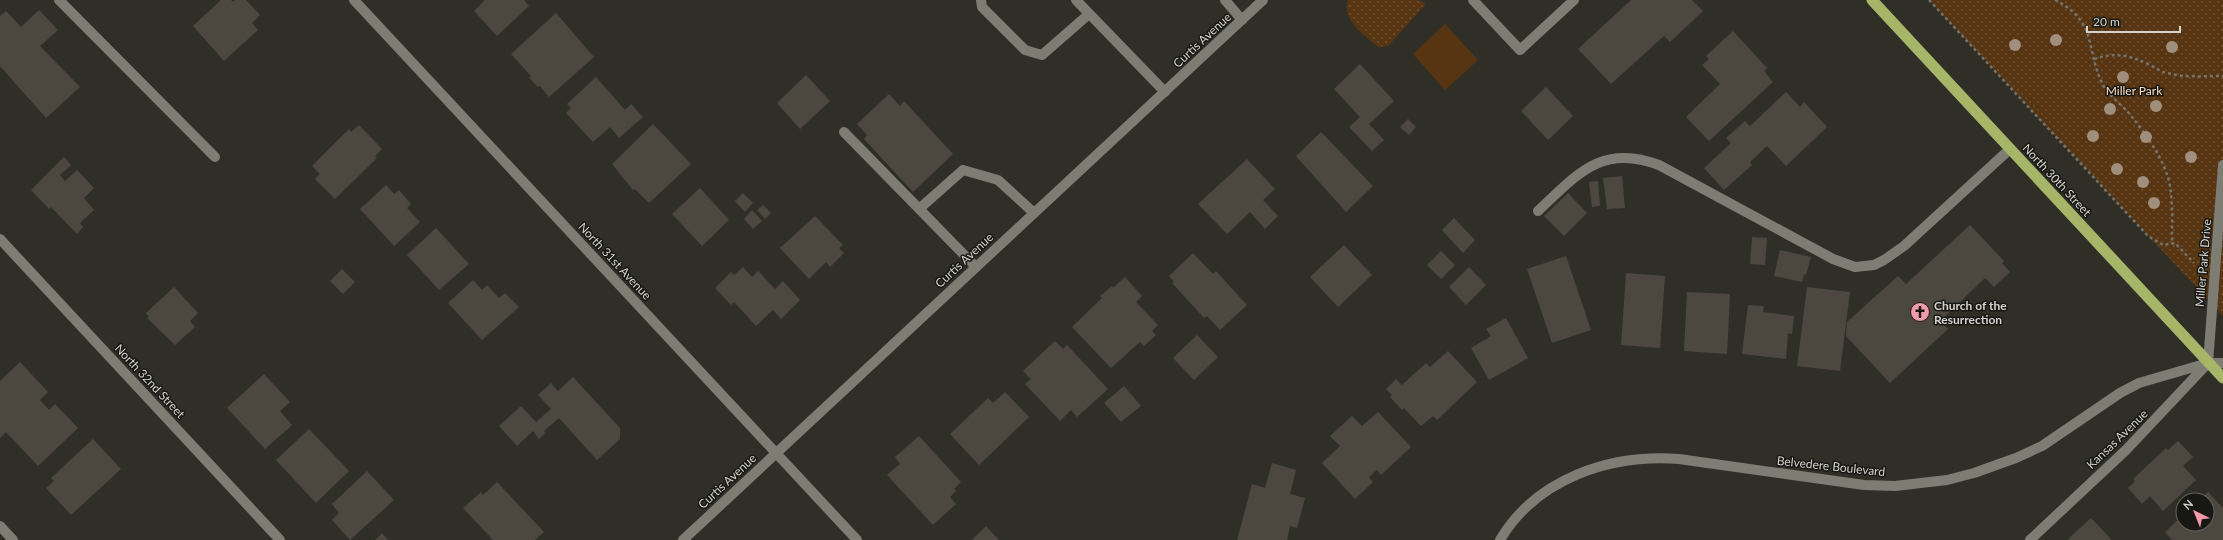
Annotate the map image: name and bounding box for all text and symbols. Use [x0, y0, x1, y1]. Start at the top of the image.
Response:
scale bar [2087, 8, 2180, 34]
street label: Curtis Avenue [1170, 9, 1234, 71]
text: 20 m [2093, 14, 2120, 29]
park label: Miller Park [2106, 83, 2163, 98]
street label: North 30th Street [2020, 141, 2095, 220]
street label: Miller Park Drive [2192, 218, 2214, 308]
street label: North 31st Avenue [575, 219, 655, 303]
street label: Curtis Avenue [932, 229, 996, 291]
place label: Church of the Resurrection [1934, 298, 2007, 327]
church icon: Church of the Resurrection [1909, 301, 1931, 323]
street label: North 32nd Street [112, 341, 189, 422]
street label: Kansas Avenue [2083, 406, 2151, 472]
street label: Curtis Avenue [695, 450, 759, 512]
street label: Belvedere Boulevard [1776, 453, 1886, 479]
north arrow [2175, 492, 2215, 532]
text: N [2180, 497, 2195, 512]

